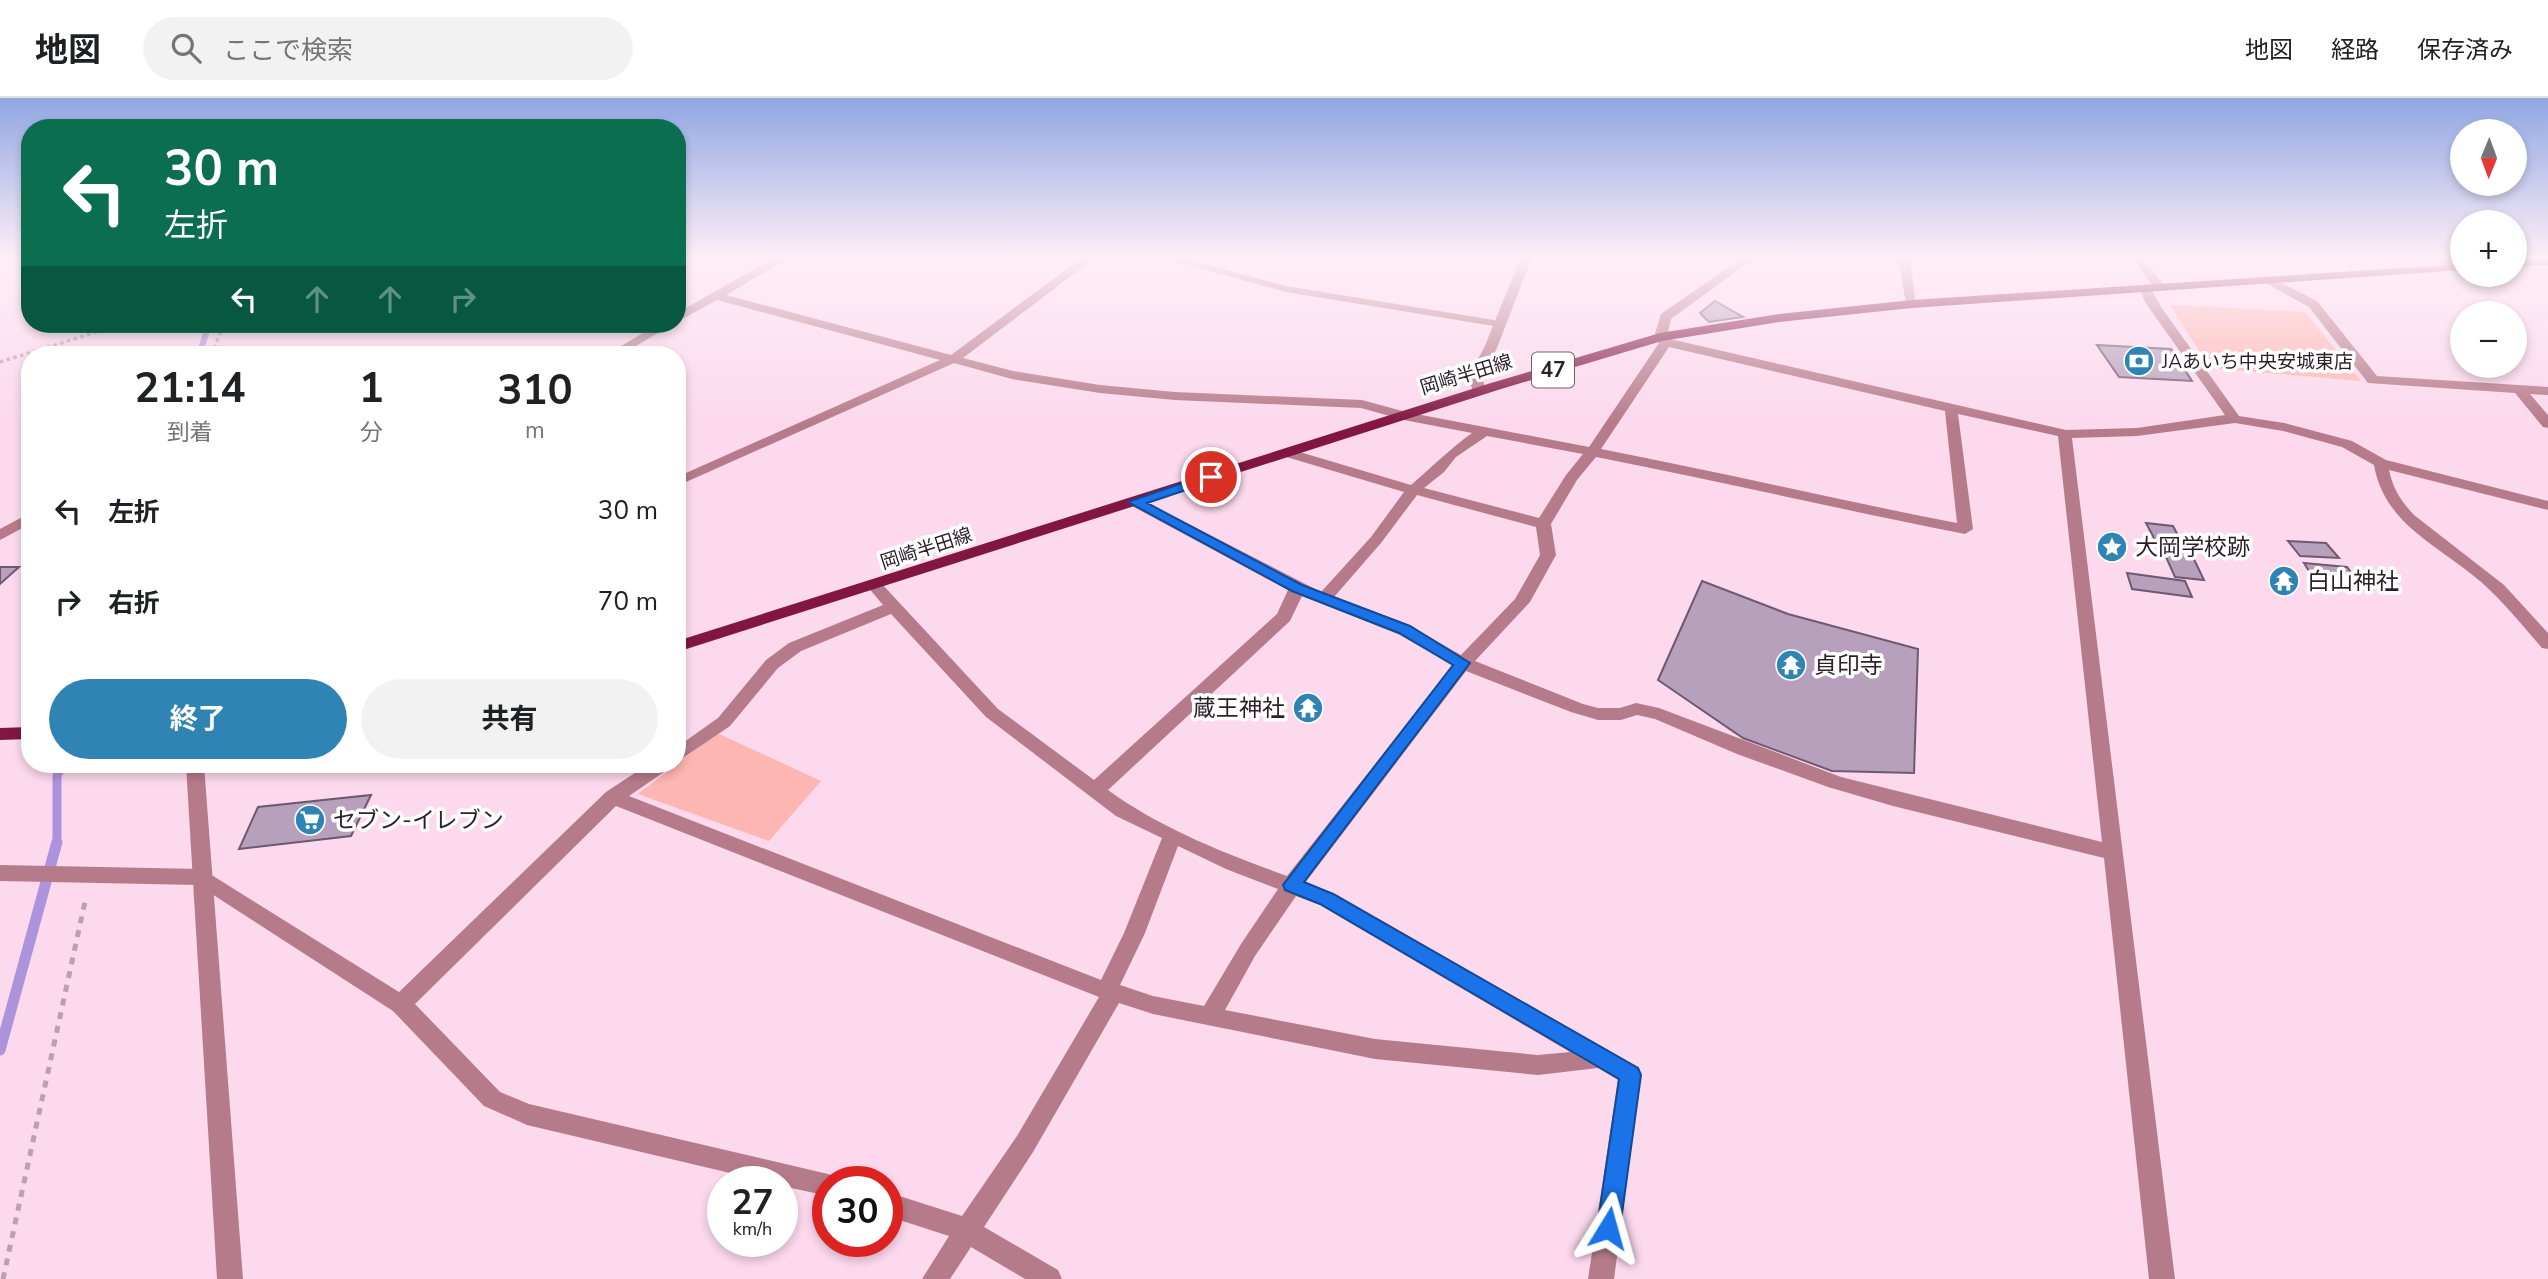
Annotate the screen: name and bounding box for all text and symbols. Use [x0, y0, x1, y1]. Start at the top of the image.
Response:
search box [143, 17, 633, 80]
text: 地図 [35, 28, 101, 73]
icon: search [167, 29, 205, 67]
text: ここで検索 [223, 33, 353, 68]
text: 地図 [2245, 34, 2293, 66]
text: 経路 [2331, 34, 2379, 66]
text: 保存済み [2417, 34, 2513, 66]
north arrow [2450, 119, 2527, 196]
map controls [2450, 119, 2527, 378]
text: 30 m [164, 135, 279, 202]
icon: left [49, 147, 140, 238]
text: 左折 [164, 204, 228, 247]
button: + [2450, 210, 2527, 287]
icon: left [225, 280, 263, 318]
icon: ahead [298, 280, 336, 318]
icon: ahead [371, 280, 409, 318]
icon: right [444, 280, 482, 318]
button: − [2450, 301, 2527, 378]
bank icon: JAあいち中央安城東店 [2122, 344, 2156, 378]
street label: 岡崎半田線 [1417, 349, 1516, 401]
place label: JAあいち中央安城東店 [2161, 349, 2353, 375]
road number: 47 [1532, 352, 1574, 388]
text: 21:14 [134, 360, 245, 417]
text: 1 [359, 360, 384, 417]
text: 310 [497, 362, 573, 419]
text: m [525, 415, 545, 446]
text: 到着 [167, 417, 213, 448]
text: 分 [360, 417, 383, 448]
pin [1181, 447, 1241, 507]
icon: arrive [1192, 458, 1230, 496]
icon: left [49, 492, 87, 530]
text: 30 m [598, 493, 658, 528]
text: 左折 [108, 495, 160, 530]
street label: 岡崎半田線 [877, 522, 976, 576]
place icon: 大岡学校跡 [2095, 530, 2129, 564]
place label: 大岡学校跡 [2135, 532, 2250, 563]
temple icon: 白山神社 [2267, 564, 2301, 598]
place label: 白山神社 [2307, 566, 2399, 597]
icon: right [49, 583, 87, 621]
text: 70 m [598, 584, 658, 619]
text: 右折 [108, 586, 160, 621]
temple icon: 貞印寺 [1774, 648, 1808, 682]
place label: 貞印寺 [1814, 650, 1883, 681]
button: 終了 [49, 679, 347, 759]
button: 共有 [361, 679, 658, 759]
temple icon: 蔵王神社 [1291, 691, 1325, 725]
place label: 蔵王神社 [1193, 693, 1285, 724]
supermarket icon: セブン-イレブン [293, 803, 327, 837]
place label: セブン-イレブン [333, 805, 504, 836]
speed limit sign: 30 [812, 1166, 903, 1257]
text: 27 [731, 1179, 774, 1226]
position arrow [1571, 1191, 1645, 1265]
text: km/h [733, 1217, 772, 1241]

